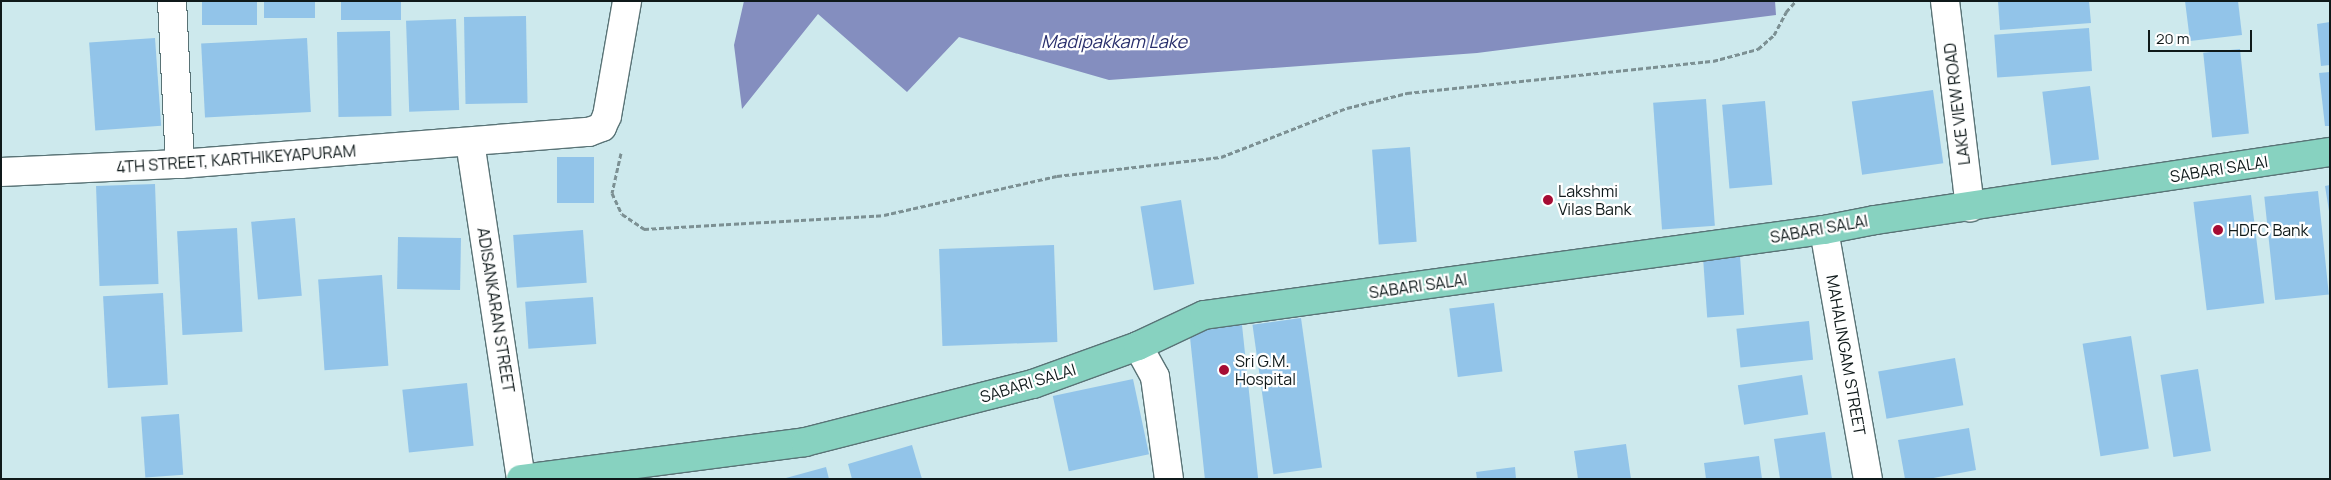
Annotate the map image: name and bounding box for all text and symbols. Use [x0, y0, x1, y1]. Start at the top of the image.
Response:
scale bar [2151, 20, 2255, 52]
text: 20 m [2156, 28, 2189, 49]
water label: Madipakkam Lake [1041, 30, 1187, 52]
street label: LAKE VIEW ROAD [1940, 42, 1974, 166]
street label: 4TH STREET, KARTHIKEYAPURAM [115, 141, 357, 177]
street label: SABARI SALAI [2169, 152, 2269, 186]
place label: Lakshmi Vilas Bank [1558, 181, 1631, 219]
marker: Lakshmi Vilas Bank [1542, 194, 1554, 206]
street label: SABARI SALAI [1769, 211, 1869, 247]
place label: HDFC Bank [2228, 220, 2309, 240]
marker: HDFC Bank [2212, 224, 2224, 236]
street label: ADISANKARAN STREET [473, 226, 519, 394]
street label: SABARI SALAI [1368, 270, 1468, 302]
street label: MAHALINGAM STREET [1822, 273, 1870, 437]
place label: Sri G.M. Hospital [1235, 351, 1296, 389]
street label: SABARI SALAI [978, 359, 1078, 407]
marker: Sri G.M. Hospital [1217, 363, 1231, 377]

